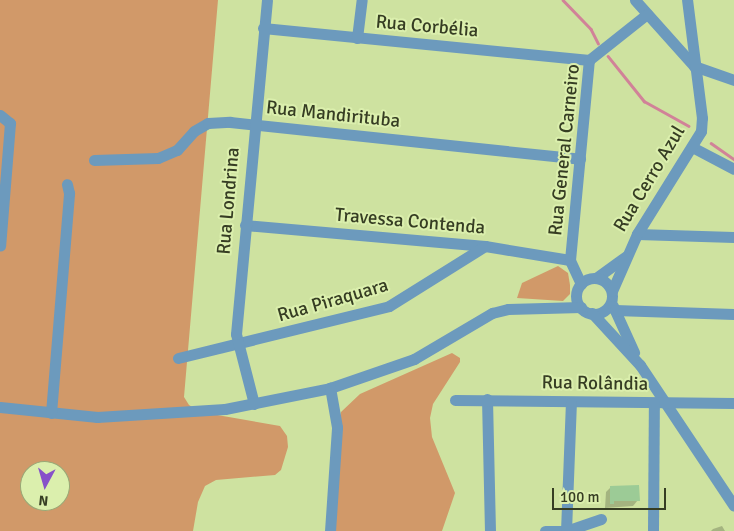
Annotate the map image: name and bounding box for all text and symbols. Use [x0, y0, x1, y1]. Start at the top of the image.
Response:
street label: Rua Corbélia [375, 11, 479, 43]
street label: Rua General Carneiro [545, 63, 585, 237]
street label: Rua Mandirituba [265, 97, 401, 133]
street label: Rua Cerro Azul [609, 122, 691, 236]
street label: Rua Londrina [213, 147, 245, 255]
street label: Travessa Contenda [334, 204, 486, 240]
street label: Rua Piraquara [275, 274, 391, 328]
street label: Rua Rolândia [541, 372, 649, 396]
north arrow [20, 461, 70, 511]
scale bar [554, 478, 668, 510]
text: 100 m [560, 488, 600, 506]
text: N [38, 491, 49, 509]

